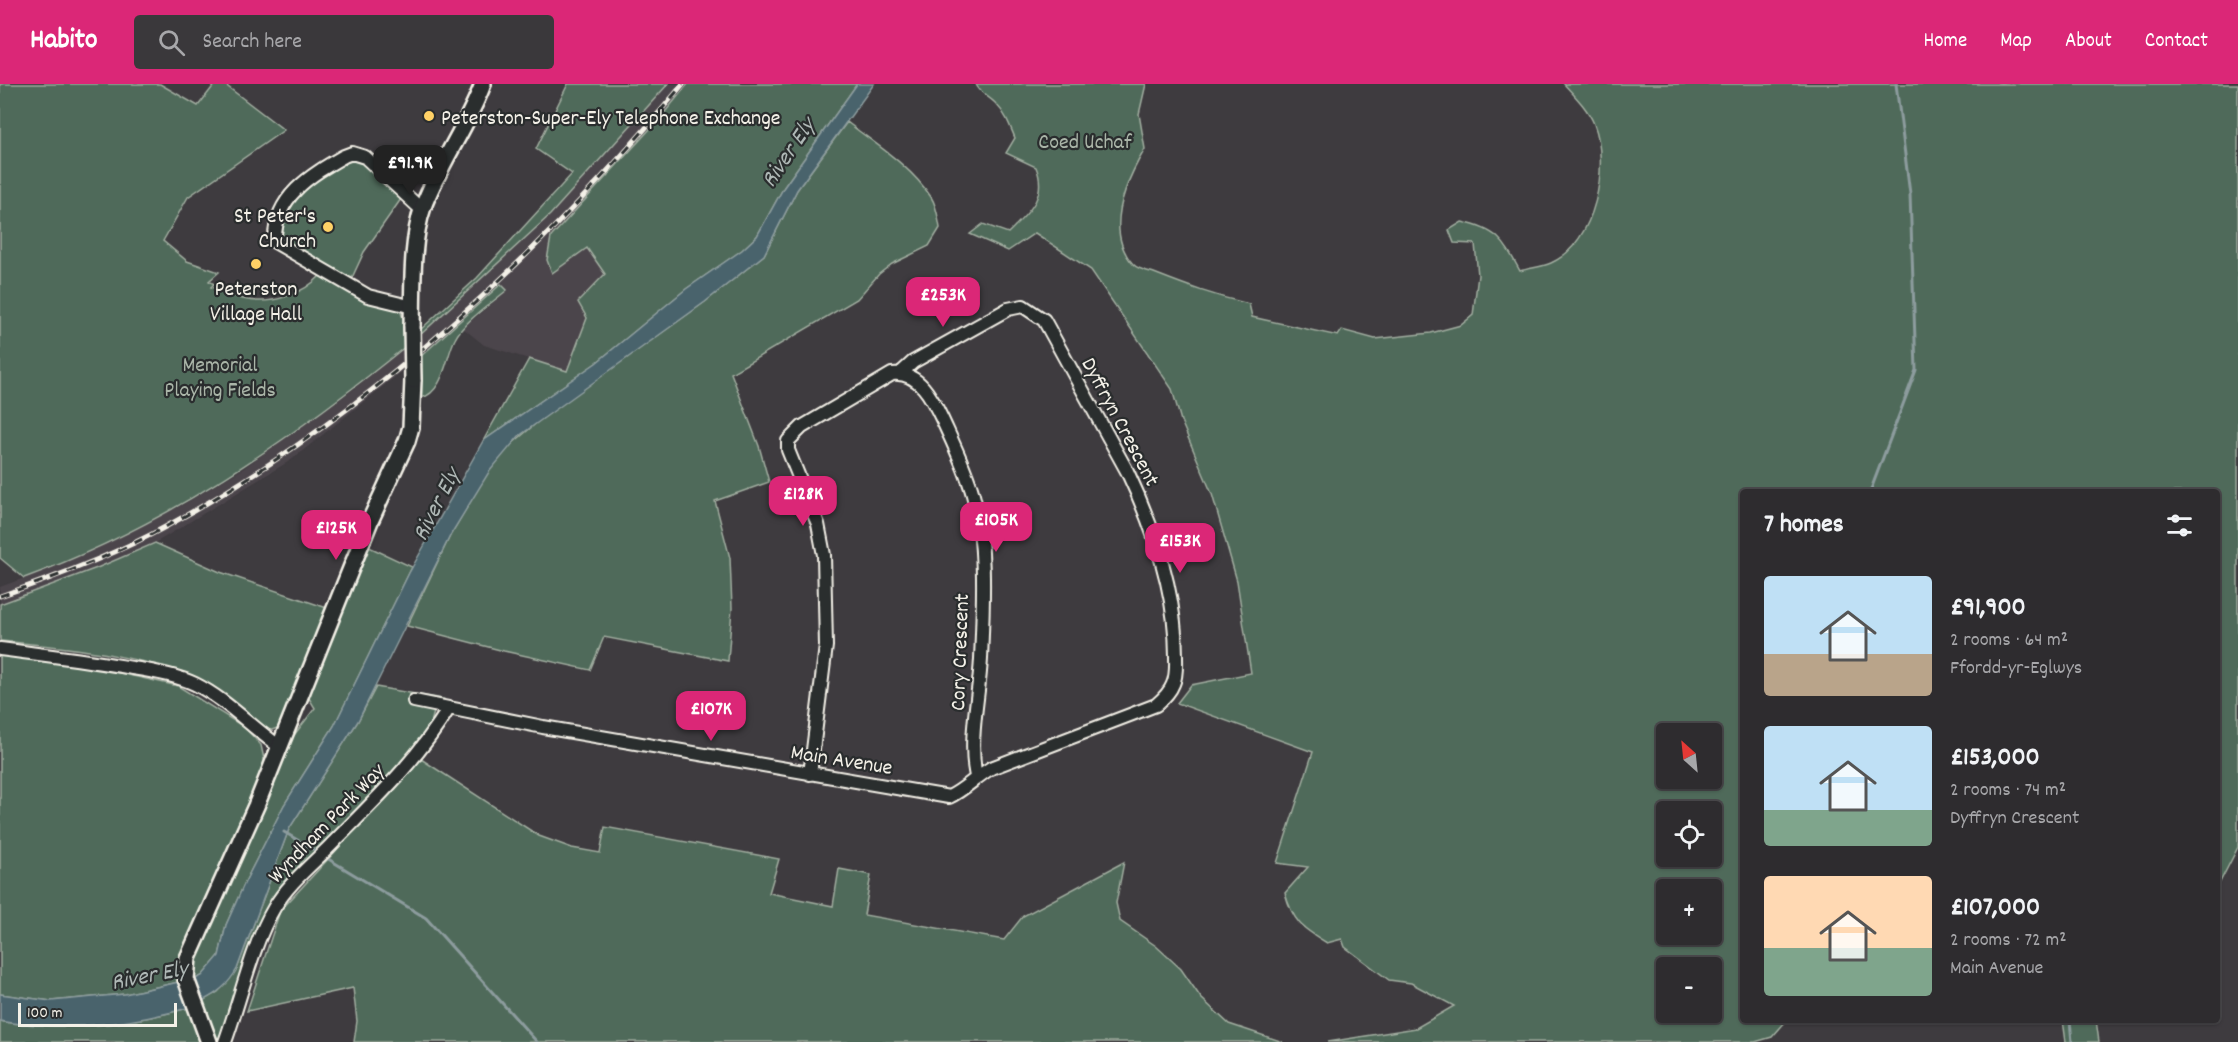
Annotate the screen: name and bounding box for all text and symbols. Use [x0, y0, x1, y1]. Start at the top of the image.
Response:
search box [134, 15, 554, 69]
text: Habito [30, 22, 98, 62]
icon: search [155, 26, 188, 59]
text: Search here [203, 27, 302, 58]
text: Home [1923, 27, 1967, 57]
text: Map [2000, 27, 2032, 57]
text: About [2065, 27, 2112, 57]
text: Contact [2145, 27, 2208, 57]
place label: Peterston-Super-Ely Telephone Exchange [441, 104, 781, 135]
marker: Peterston-Super-Ely Telephone Exchange [422, 109, 436, 123]
water label: River Ely [754, 109, 827, 195]
park label: Coed Uchaf [1038, 128, 1133, 159]
pin: £91.9K [361, 145, 459, 196]
text: £91.9K [387, 150, 433, 178]
place label: St Peter's Church [234, 202, 316, 258]
marker: St Peter's Church [321, 220, 335, 234]
marker: Peterston Village Hall [249, 257, 263, 271]
place label: Peterston Village Hall [210, 275, 302, 331]
pin: £253K [901, 277, 985, 328]
text: £253K [920, 282, 966, 310]
park label: Memorial Playing Fields [164, 351, 276, 407]
street label: Dyffryn Crescent [1072, 353, 1166, 493]
water label: River Ely [405, 460, 472, 548]
pin: £128K [761, 476, 845, 527]
text: £128K [783, 481, 823, 509]
pin: £105K [954, 502, 1038, 553]
text: £105K [974, 507, 1018, 535]
text: 7 homes [1764, 507, 1844, 544]
icon: filters [2163, 509, 2196, 542]
pin: £125K [294, 510, 378, 561]
text: £125K [315, 515, 357, 543]
pin: £153K [1138, 523, 1222, 574]
text: £153K [1159, 528, 1201, 556]
text: £91,900 [1950, 590, 2026, 627]
street label: Cory Crescent [944, 593, 979, 711]
icon: home [1812, 600, 1884, 672]
text: 2 rooms · 64 m² [1950, 627, 2068, 655]
text: Ffordd-yr-Eglwys [1950, 655, 2082, 683]
pin: £107K [669, 691, 753, 742]
text: £107K [690, 696, 732, 724]
north arrow [1656, 723, 1722, 789]
map controls [1656, 723, 1722, 1023]
street label: Main Avenue [788, 738, 895, 785]
text: £153,000 [1950, 740, 2040, 777]
icon: home [1812, 750, 1884, 822]
street label: Wyndham Park Way [262, 756, 394, 892]
text: 2 rooms · 74 m² [1950, 777, 2066, 805]
button: locate [1656, 801, 1722, 867]
text: Dyffryn Crescent [1950, 805, 2079, 833]
button: + [1656, 879, 1722, 945]
text: £107,000 [1950, 890, 2040, 927]
icon: home [1812, 900, 1884, 972]
text: 2 rooms · 72 m² [1950, 927, 2066, 955]
water label: River Ely [108, 952, 194, 1001]
text: Main Avenue [1950, 955, 2043, 983]
button: − [1656, 957, 1722, 1023]
scale bar [18, 1000, 177, 1028]
text: 100 m [27, 1002, 63, 1025]

